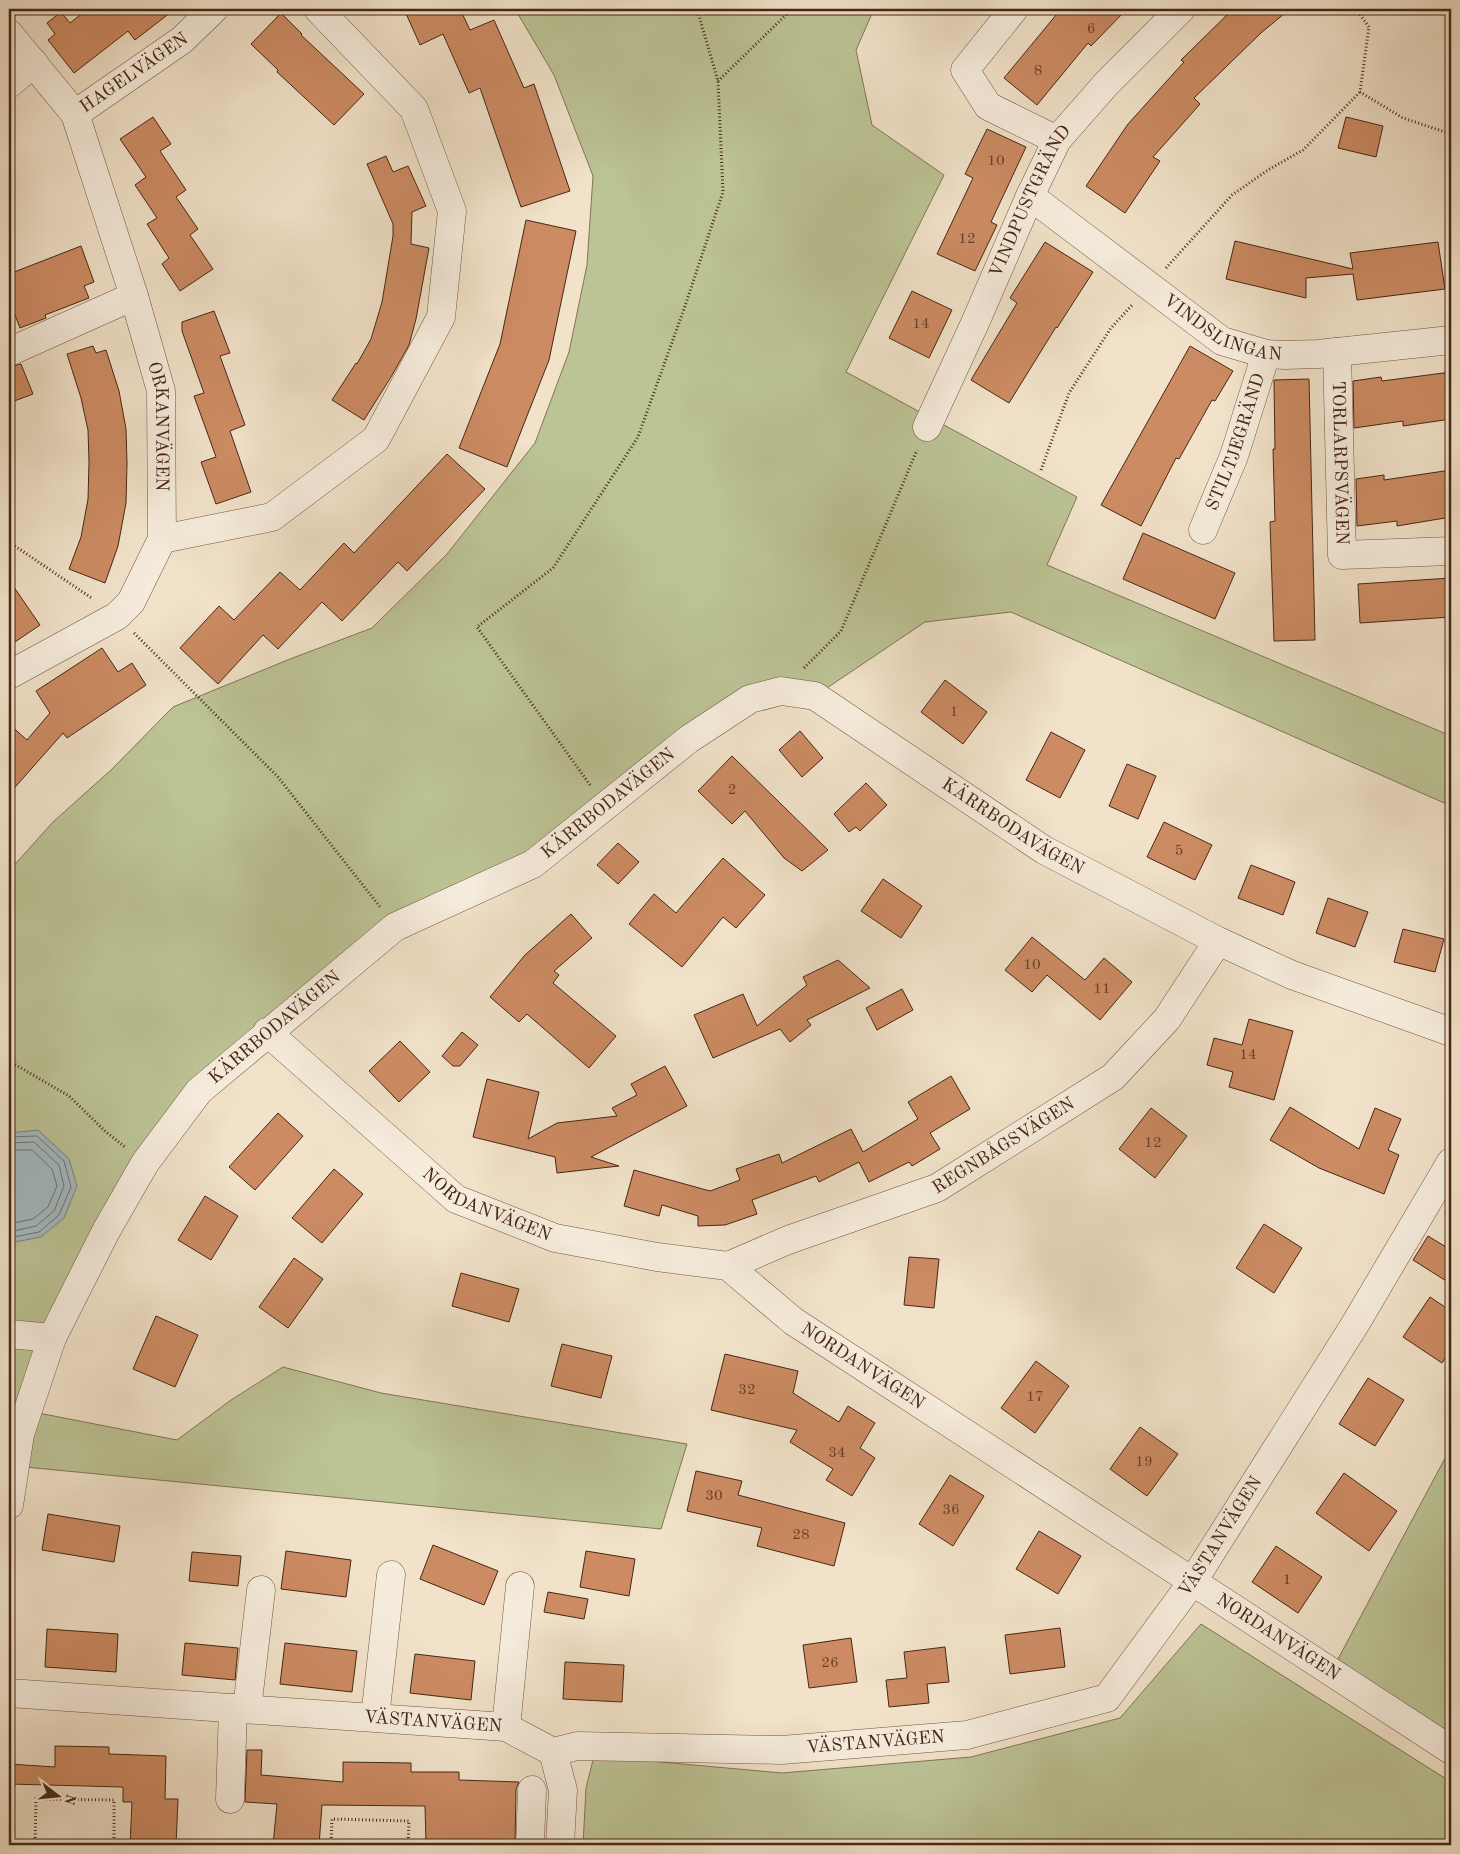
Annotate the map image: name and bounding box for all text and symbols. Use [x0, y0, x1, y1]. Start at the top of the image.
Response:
house number: 6 [1087, 22, 1095, 37]
street label: HAGELVÄGEN [77, 29, 192, 117]
house number: 8 [1034, 64, 1042, 79]
street label: VINDPUSTGRÄND [987, 122, 1074, 280]
house number: 10 [987, 154, 1005, 169]
house number: 12 [958, 232, 976, 247]
street label: VINDSLINGAN [1160, 291, 1283, 364]
house number: 14 [912, 317, 930, 332]
street label: ORKANVÄGEN [144, 360, 173, 491]
street label: STILTJEGRÄND [1203, 371, 1268, 513]
street label: TORLARPSVÄGEN [1329, 381, 1353, 545]
house number: 1 [950, 705, 958, 720]
street label: KÄRRBODAVÄGEN [538, 745, 679, 862]
street label: KÄRRBODAVÄGEN [938, 775, 1087, 878]
house number: 2 [728, 783, 736, 798]
house number: 5 [1175, 844, 1183, 859]
house number: 10 [1023, 958, 1041, 973]
street label: KÄRRBODAVÄGEN [206, 968, 344, 1088]
house number: 11 [1093, 982, 1111, 997]
house number: 14 [1239, 1048, 1257, 1063]
street label: REGNBÅGSVÄGEN [929, 1094, 1078, 1197]
house number: 12 [1144, 1136, 1162, 1151]
street label: NORDANVÄGEN [419, 1165, 554, 1245]
street label: NORDANVÄGEN [797, 1320, 928, 1413]
house number: 32 [738, 1383, 756, 1398]
house number: 17 [1026, 1390, 1044, 1405]
house number: 34 [828, 1446, 846, 1461]
house number: 19 [1135, 1455, 1153, 1470]
street label: VÄSTANVÄGEN [1176, 1473, 1266, 1600]
house number: 30 [705, 1489, 723, 1504]
house number: 36 [942, 1503, 960, 1518]
house number: 28 [792, 1528, 810, 1543]
house number: 1 [1283, 1573, 1291, 1588]
street label: NORDANVÄGEN [1213, 1590, 1343, 1684]
house number: 26 [821, 1656, 839, 1671]
street label: VÄSTANVÄGEN [363, 1706, 503, 1736]
street label: VÄSTANVÄGEN [806, 1728, 946, 1757]
north arrow [32, 1772, 82, 1822]
text: N [61, 1792, 78, 1807]

